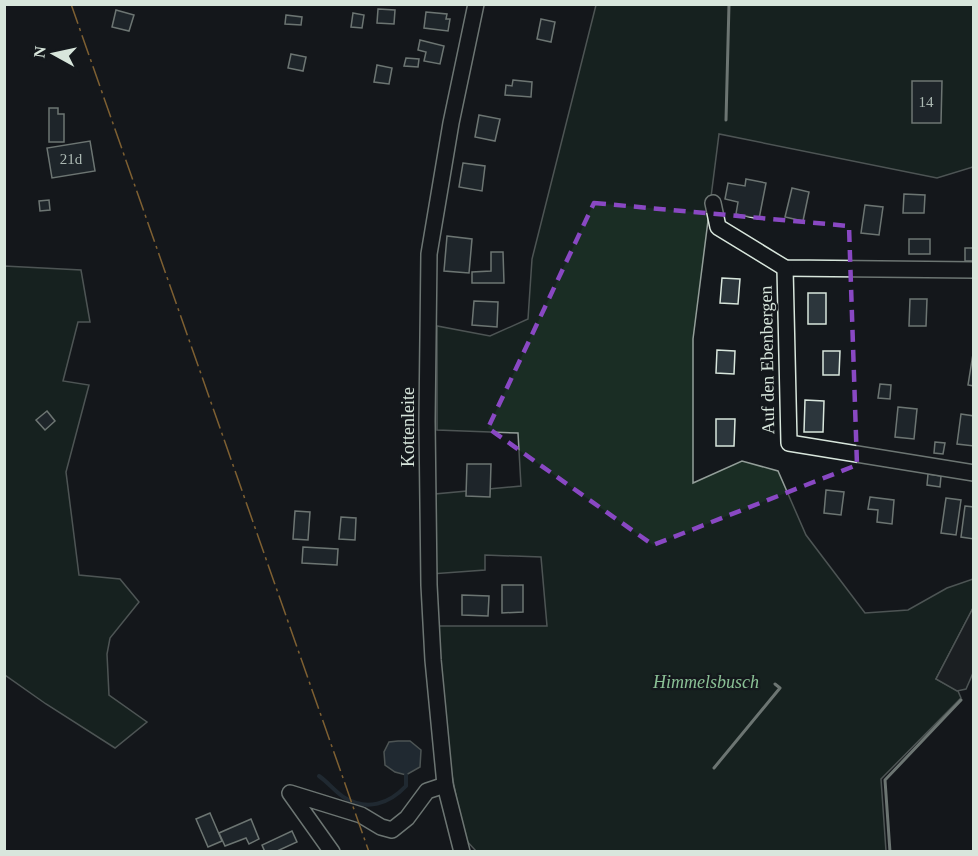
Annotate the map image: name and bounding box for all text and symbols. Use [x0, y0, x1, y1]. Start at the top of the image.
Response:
north arrow [24, 24, 84, 84]
text: N [30, 45, 49, 59]
house number: 14 [919, 94, 934, 110]
house number: 21d [60, 151, 83, 167]
street label: Auf den Ebenbergen [756, 286, 778, 434]
street label: Kottenleite [398, 387, 418, 467]
park label: Himmelsbusch [652, 672, 759, 692]

